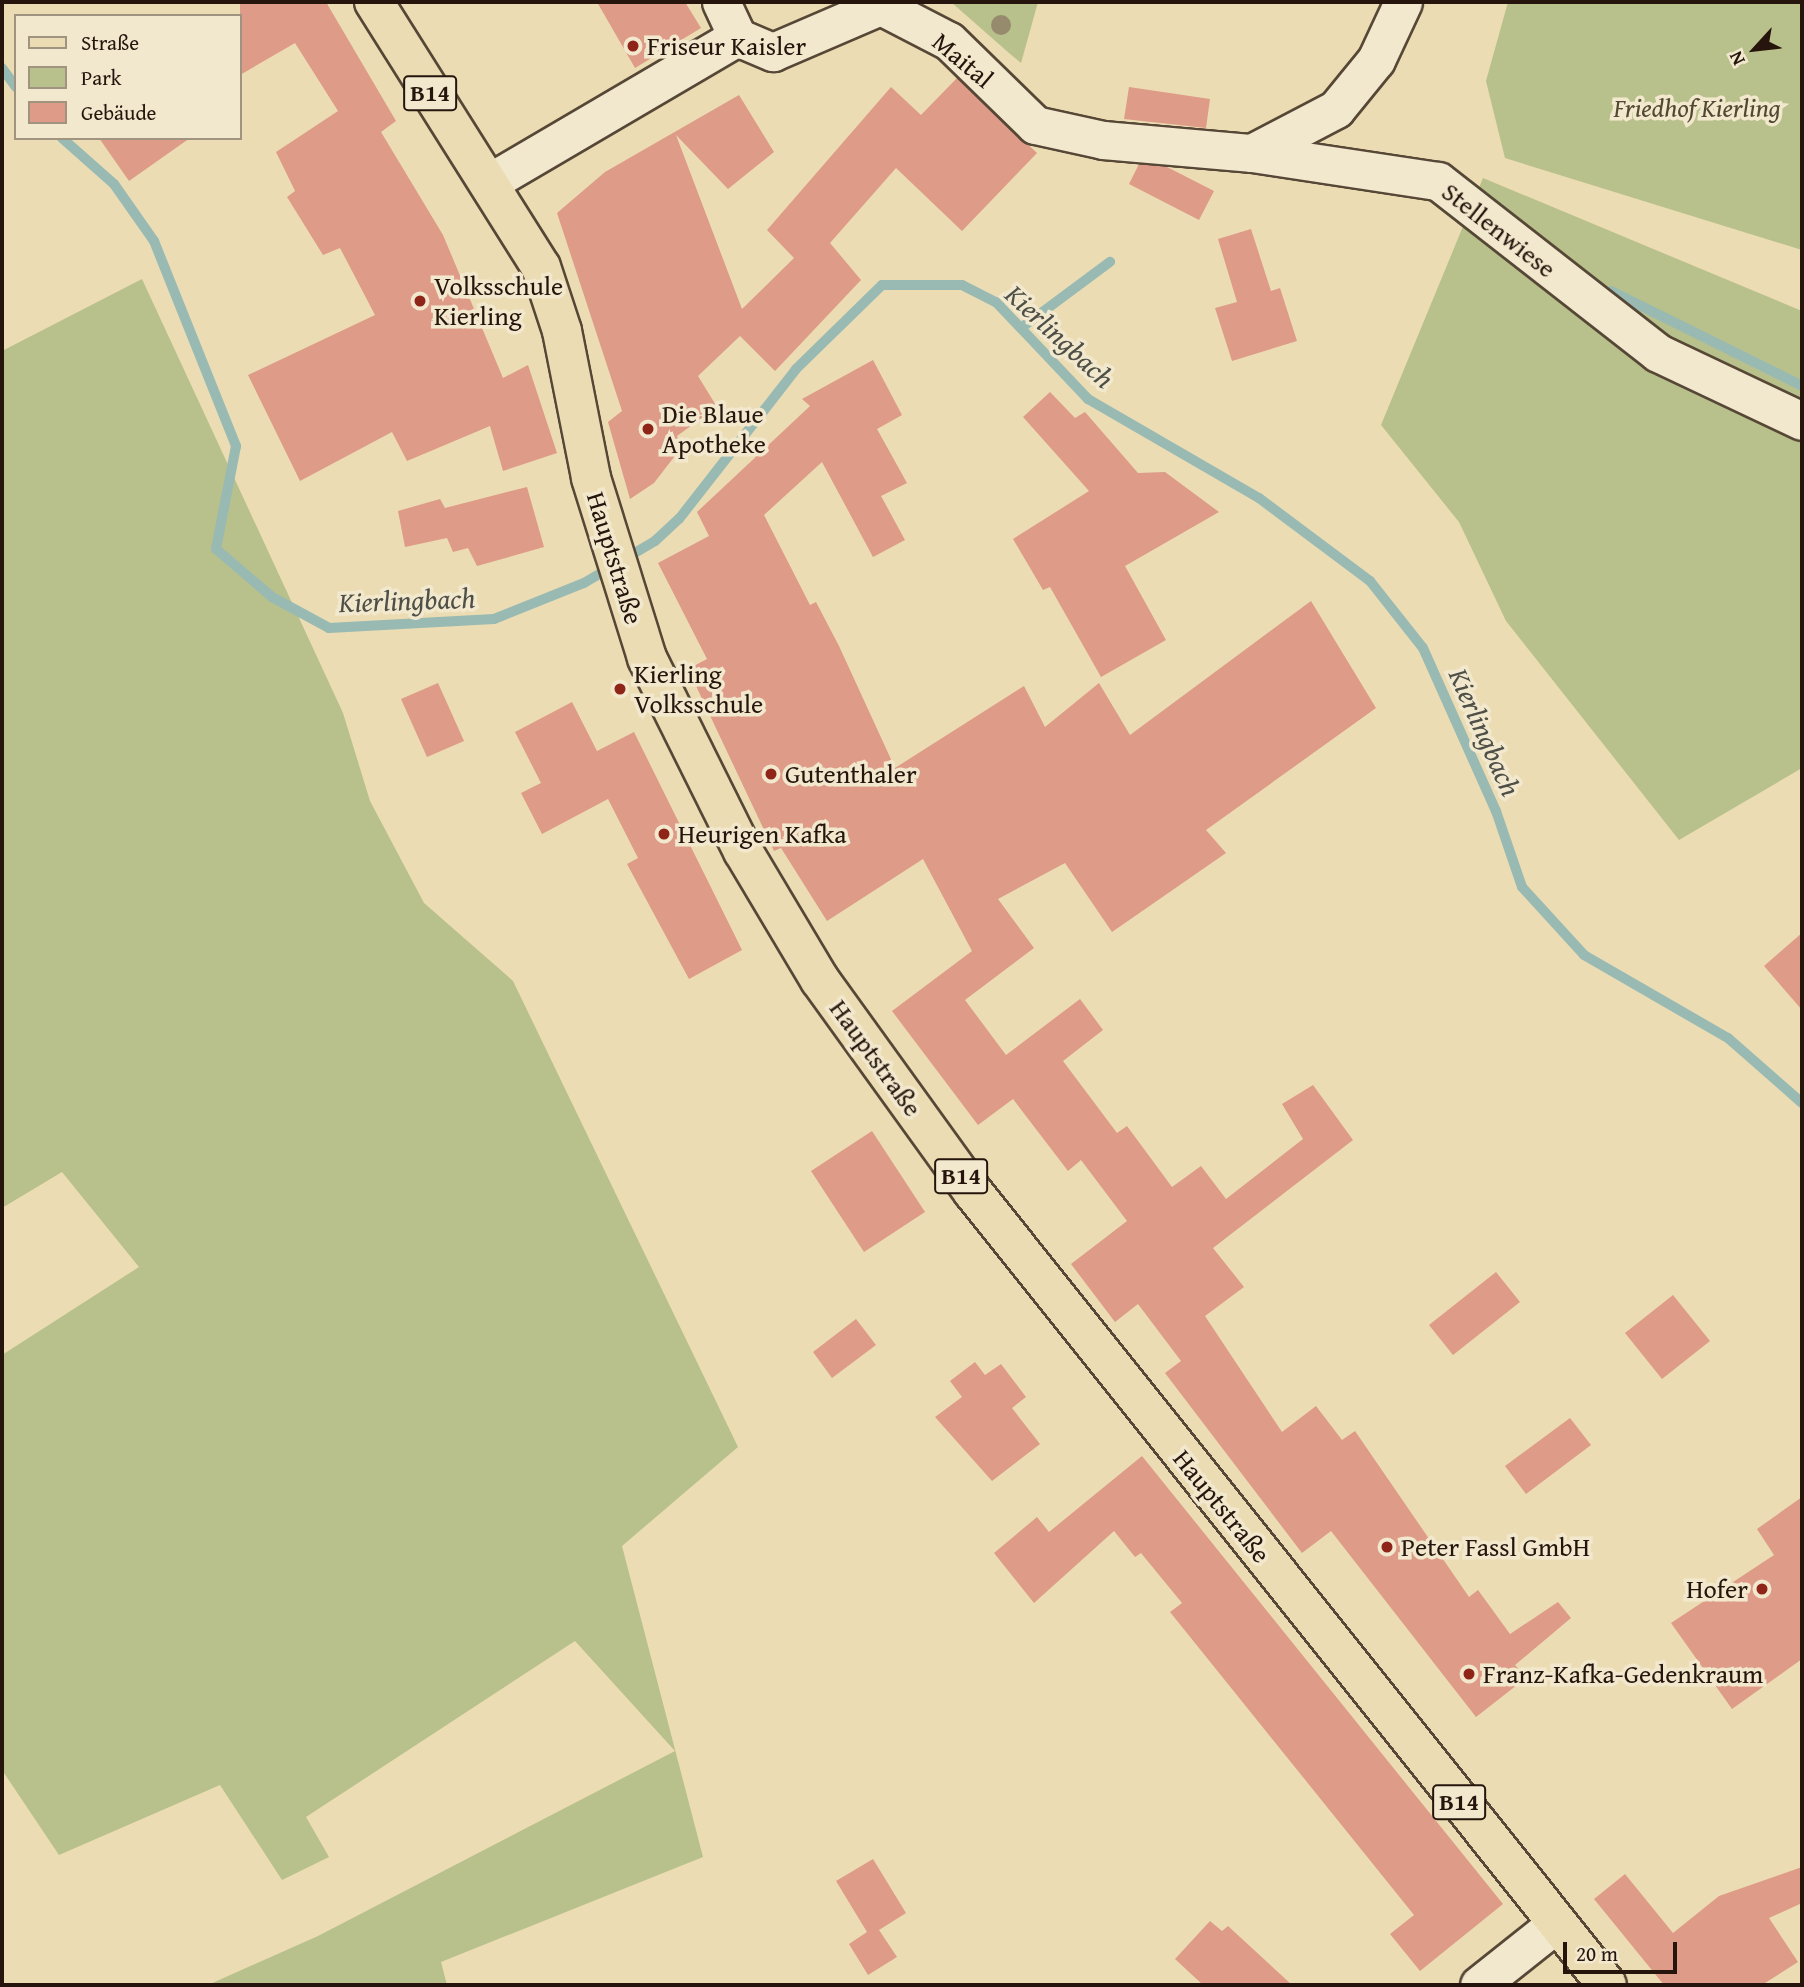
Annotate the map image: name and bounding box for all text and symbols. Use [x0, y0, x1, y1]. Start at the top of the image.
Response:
legend [14, 14, 242, 140]
north arrow [1720, 14, 1790, 84]
street label: Maital [926, 26, 1000, 94]
text: Straße [81, 27, 139, 58]
place label: Friseur Kaisler [647, 30, 806, 62]
marker: Friseur Kaisler [625, 38, 641, 54]
text: N [1721, 47, 1752, 71]
text: Park [81, 62, 122, 93]
road number: B14 [402, 72, 458, 114]
park label: Friedhof Kierling [1613, 92, 1781, 124]
text: Gebäude [81, 97, 156, 128]
street label: Stellenwiese [1436, 176, 1562, 284]
place label: Volksschule Kierling [434, 270, 563, 332]
water label: Kierlingbach [999, 277, 1121, 395]
marker: Volksschule Kierling [412, 293, 428, 309]
place label: Die Blaue Apotheke [662, 398, 766, 460]
marker: Die Blaue Apotheke [640, 421, 656, 437]
street label: Hauptstraße [580, 488, 650, 628]
water label: Kierlingbach [338, 581, 476, 619]
place label: Kierling Volksschule [634, 658, 763, 720]
water label: Kierlingbach [1442, 663, 1528, 801]
marker: Kierling Volksschule [612, 681, 628, 697]
place label: Gutenthaler [785, 758, 917, 790]
marker: Gutenthaler [763, 766, 779, 782]
place label: Heurigen Kafka [678, 818, 847, 850]
marker: Heurigen Kafka [656, 826, 672, 842]
street label: Hauptstraße [823, 994, 929, 1122]
road number: B14 [933, 1156, 989, 1196]
street label: Hauptstraße [1167, 1443, 1277, 1569]
place label: Peter Fassl GmbH [1401, 1531, 1590, 1563]
marker: Peter Fassl GmbH [1379, 1539, 1395, 1555]
place label: Hofer [1686, 1573, 1748, 1605]
marker: Hofer [1754, 1581, 1770, 1597]
place label: Franz-Kafka-Gedenkraum [1483, 1658, 1763, 1690]
marker: Franz-Kafka-Gedenkraum [1461, 1666, 1477, 1682]
road number: B14 [1431, 1782, 1487, 1823]
scale bar [1566, 1927, 1680, 1971]
text: 20 m [1576, 1938, 1618, 1969]

